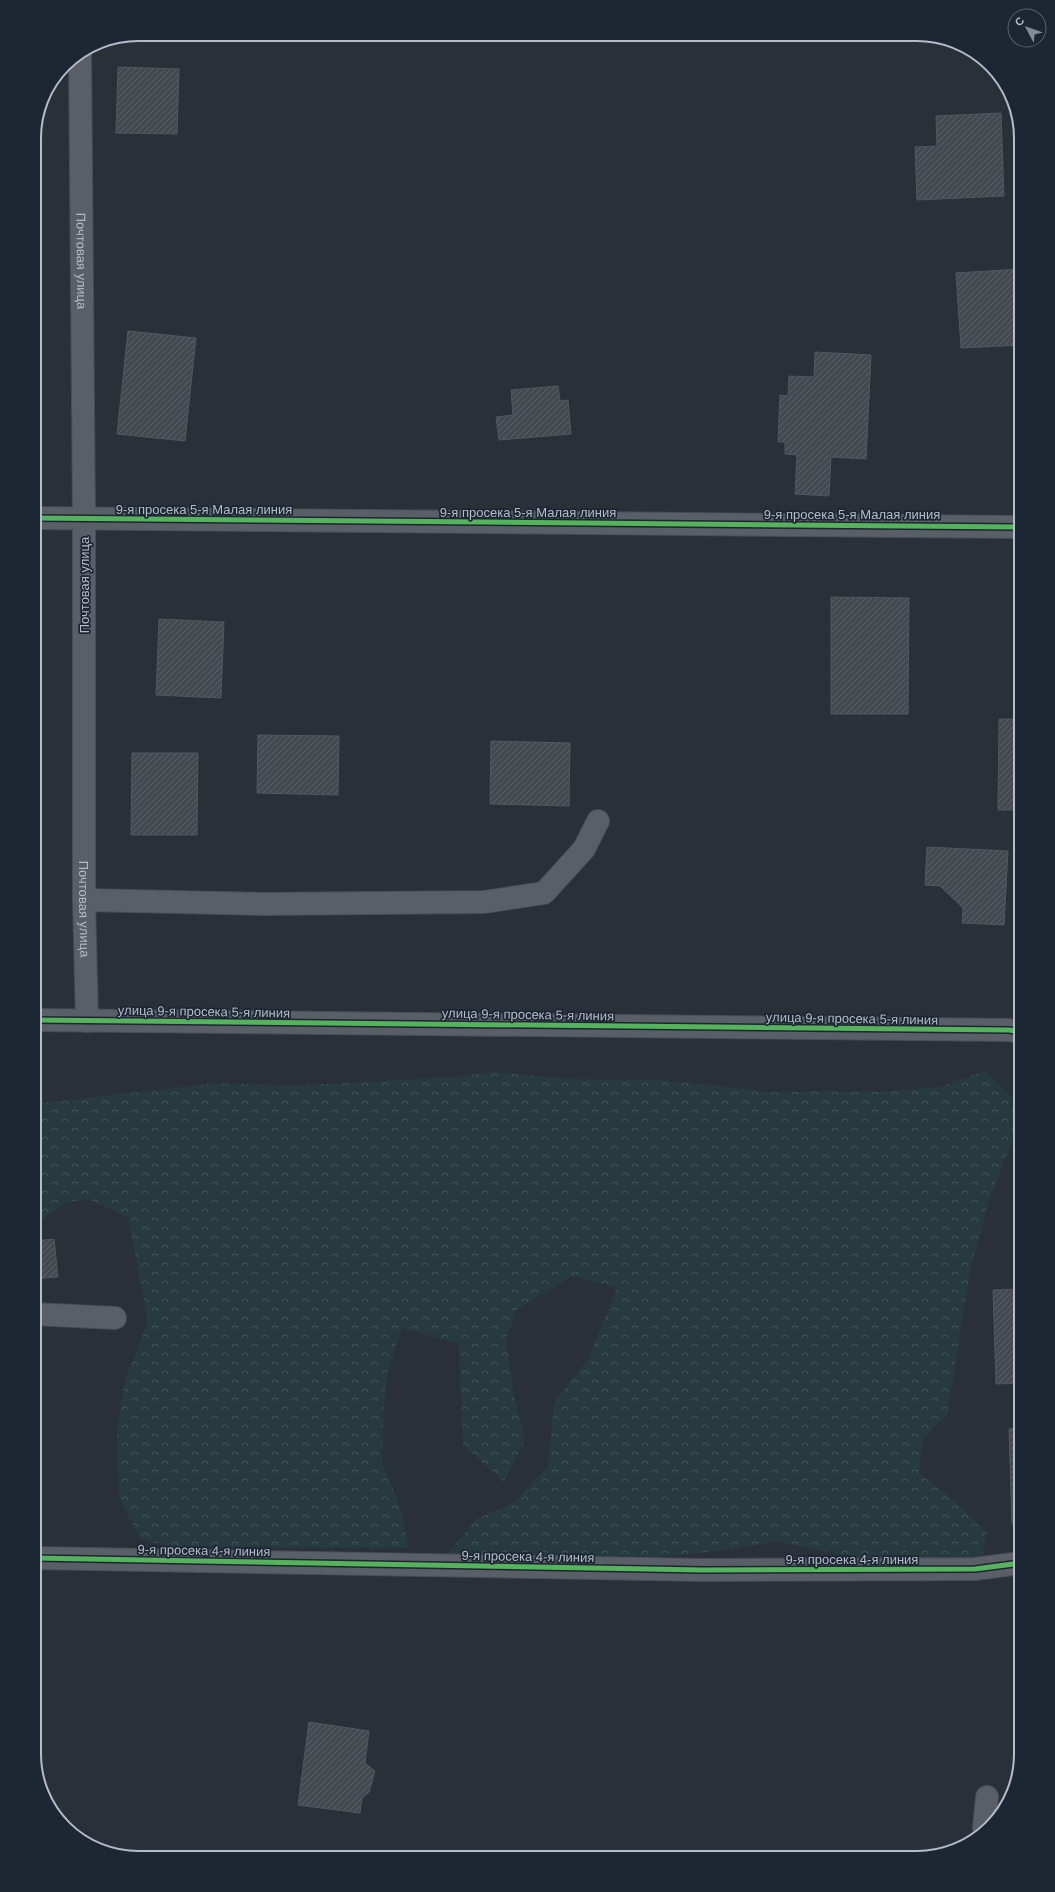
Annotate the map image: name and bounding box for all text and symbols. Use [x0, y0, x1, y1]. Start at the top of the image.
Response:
north arrow [1007, 8, 1047, 48]
text: С [1012, 14, 1027, 28]
street label: Почтовая улица [73, 213, 89, 310]
street label: 9-я просека 5-я Малая линия [116, 502, 292, 517]
street label: 9-я просека 5-я Малая линия [440, 505, 616, 520]
street label: 9-я просека 5-я Малая линия [764, 507, 940, 522]
street label: Почтовая улица [77, 536, 92, 633]
street label: Почтовая улица [76, 861, 92, 958]
street label: улица 9-я просека 5-я линия [118, 1002, 290, 1021]
street label: улица 9-я просека 5-я линия [442, 1005, 614, 1024]
street label: улица 9-я просека 5-я линия [766, 1009, 938, 1028]
street label: 9-я просека 4-я линия [137, 1542, 271, 1559]
street label: 9-я просека 4-я линия [461, 1548, 595, 1565]
street label: 9-я просека 4-я линия [786, 1552, 918, 1567]

